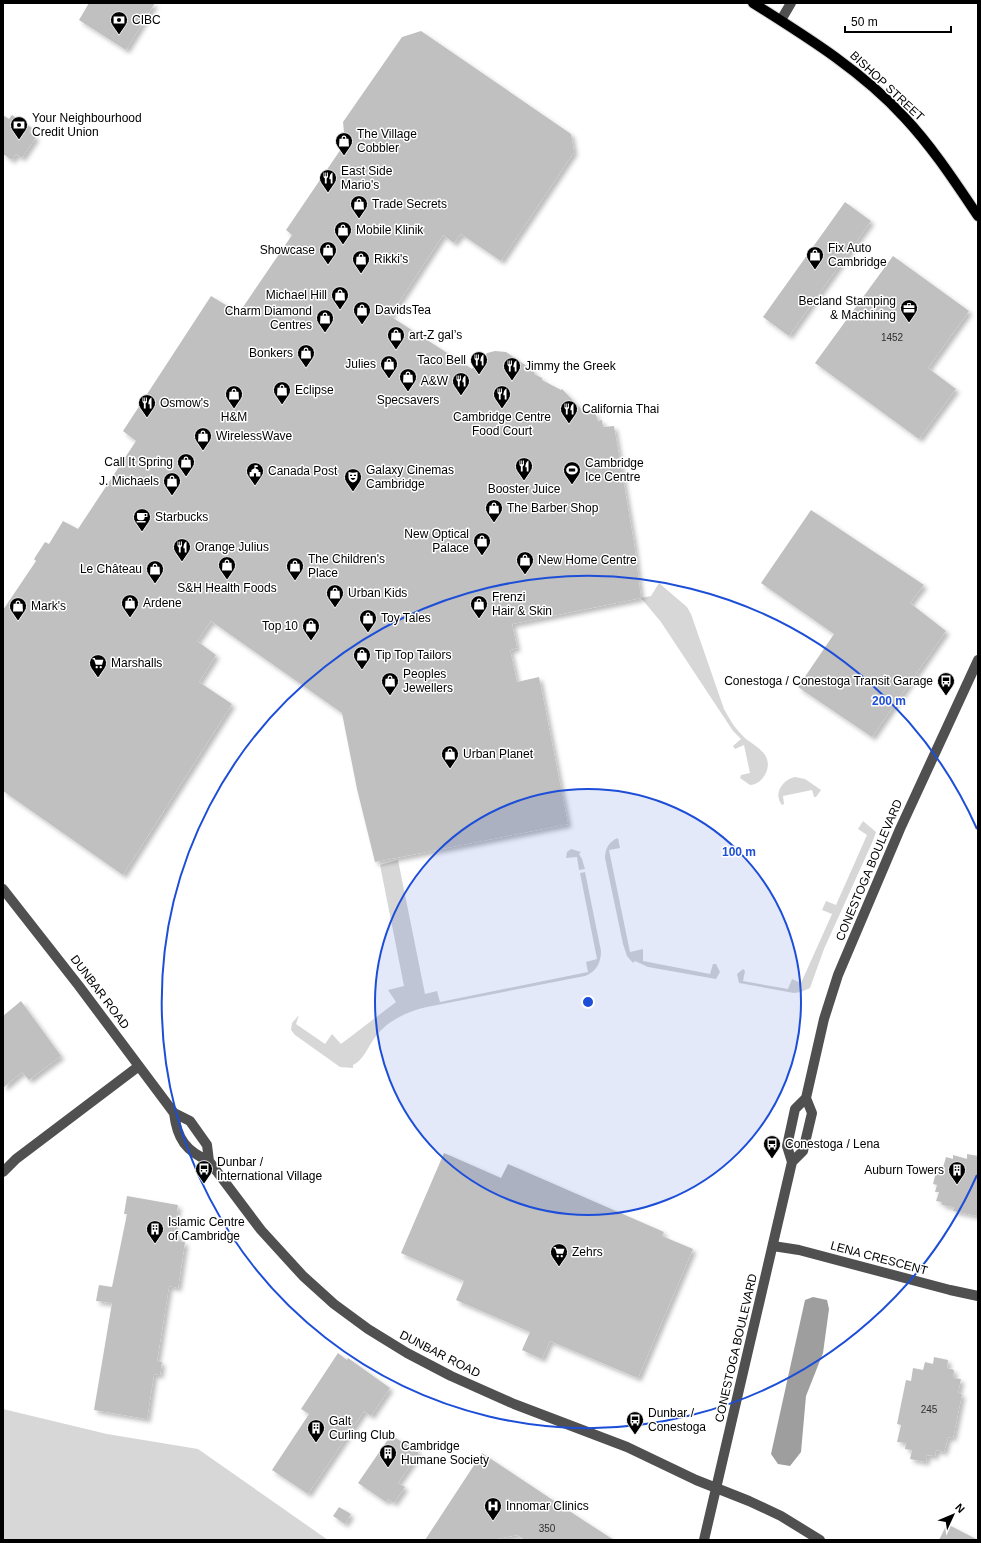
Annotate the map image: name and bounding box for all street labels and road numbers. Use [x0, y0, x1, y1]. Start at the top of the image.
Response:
street label: BISHOP STREET [847, 48, 927, 124]
street label: CONESTOGA BOULEVARD [833, 797, 905, 943]
street label: DUNBAR ROAD [68, 952, 132, 1032]
street label: LENA CRESCENT [829, 1238, 930, 1278]
street label: CONESTOGA BOULEVARD [712, 1272, 760, 1424]
street label: DUNBAR ROAD [397, 1328, 483, 1381]

